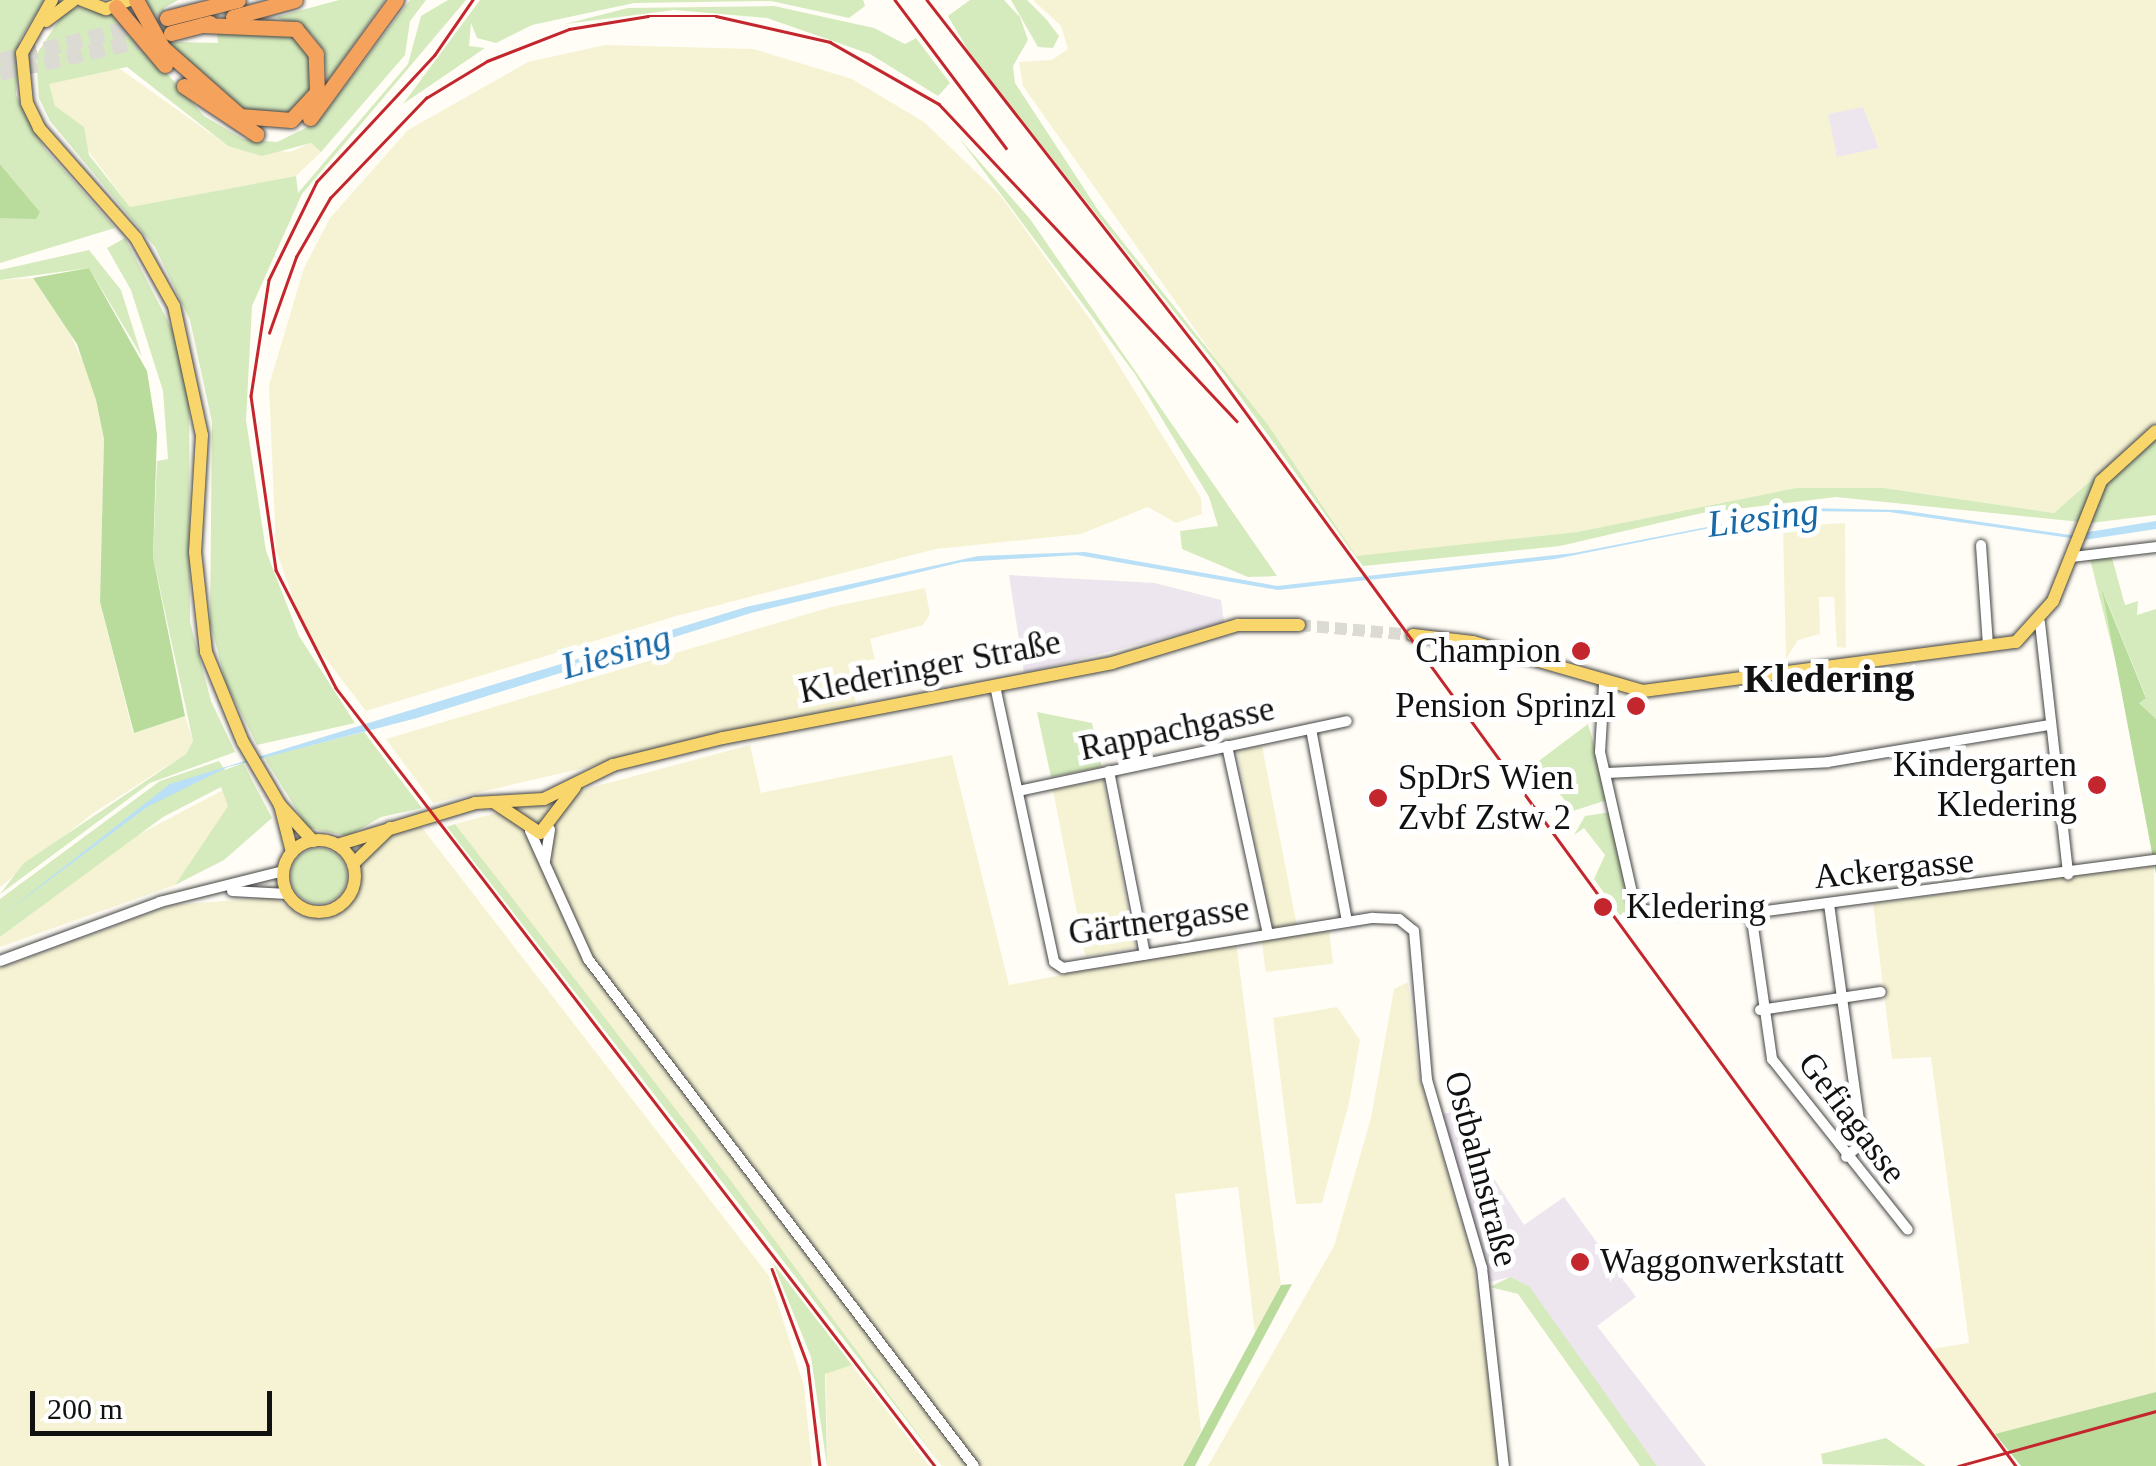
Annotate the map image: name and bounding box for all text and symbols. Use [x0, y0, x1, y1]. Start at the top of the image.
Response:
water label: Liesing [1705, 489, 1821, 547]
water label: Liesing [556, 615, 676, 689]
street label: Klederinger Straße [796, 621, 1064, 713]
place label: Champion [1415, 630, 1561, 672]
marker: Champion [1570, 640, 1592, 662]
district label: Kledering [1743, 655, 1915, 703]
place label: Pension Sprinzl [1395, 685, 1616, 727]
street label: Rappachgasse [1076, 688, 1278, 770]
marker: Pension Sprinzl [1625, 695, 1647, 717]
place label: Kindergarten Kledering [1893, 744, 2077, 826]
place label: SpDrS Wien Zvbf Zstw 2 [1398, 757, 1575, 839]
marker: Kindergarten Kledering [2086, 774, 2108, 796]
marker: SpDrS Wien Zvbf Zstw 2 [1367, 787, 1389, 809]
street label: Ackergasse [1812, 840, 1976, 898]
place label: Kledering [1626, 886, 1766, 928]
street label: Gärtnergasse [1066, 888, 1252, 954]
marker: Kledering [1590, 894, 1616, 920]
street label: Gefiagasse [1789, 1044, 1915, 1192]
street label: Ostbahnstraße [1435, 1067, 1527, 1271]
place label: Waggonwerkstatt [1600, 1241, 1844, 1283]
marker: Waggonwerkstatt [1569, 1251, 1591, 1273]
scale bar [35, 1371, 278, 1433]
text: 200 m [47, 1392, 123, 1425]

